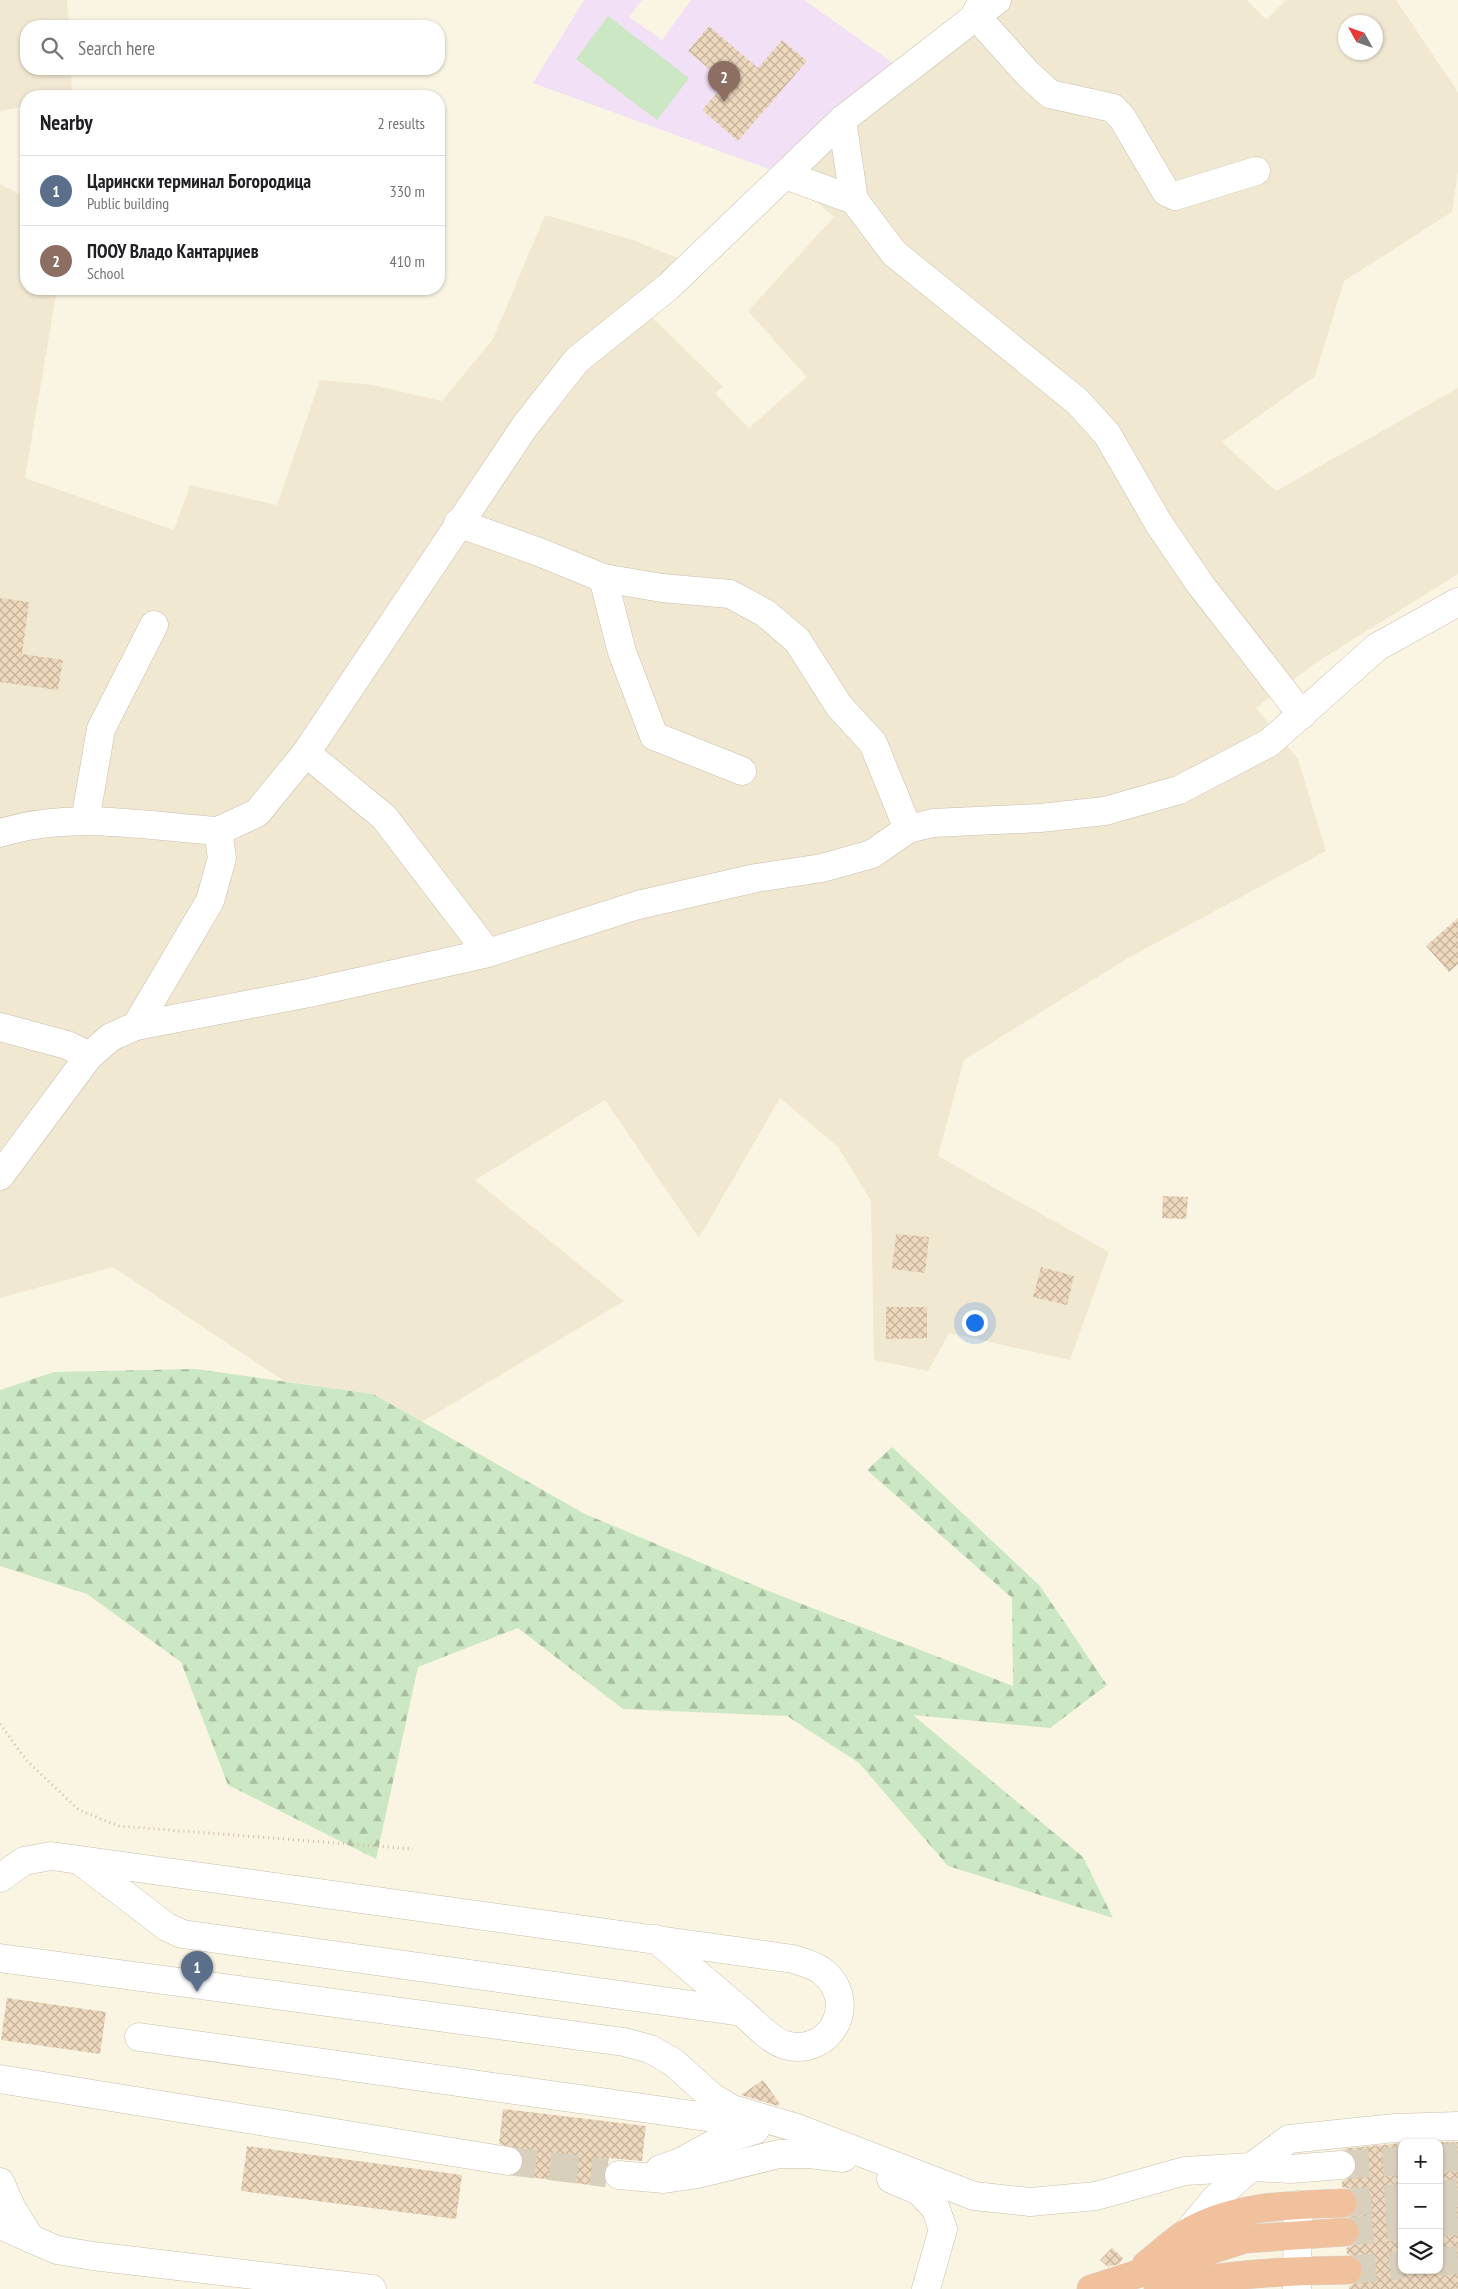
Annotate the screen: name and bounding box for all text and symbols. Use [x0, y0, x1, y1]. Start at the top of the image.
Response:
north arrow [1338, 15, 1383, 60]
search box [20, 20, 445, 75]
icon: search [38, 34, 66, 62]
text: Search here [78, 36, 155, 60]
pin: 2 [708, 61, 740, 102]
text: Nearby [40, 109, 93, 136]
text: 2 results [378, 113, 425, 133]
text: Царински терминал Богородица [87, 169, 311, 193]
text: 1 [52, 181, 60, 201]
text: 330 m [390, 181, 425, 201]
text: Public building [87, 193, 169, 213]
text: ПООУ Владо Кантарџиев [87, 239, 259, 263]
text: 2 [52, 251, 60, 271]
text: 410 m [390, 251, 425, 271]
text: School [87, 263, 124, 283]
your location [962, 1310, 988, 1336]
pin: 1 [181, 1951, 213, 1992]
map controls [1398, 2139, 1443, 2274]
button: + [1398, 2139, 1443, 2184]
button: − [1398, 2184, 1443, 2229]
button: layers [1398, 2229, 1443, 2274]

